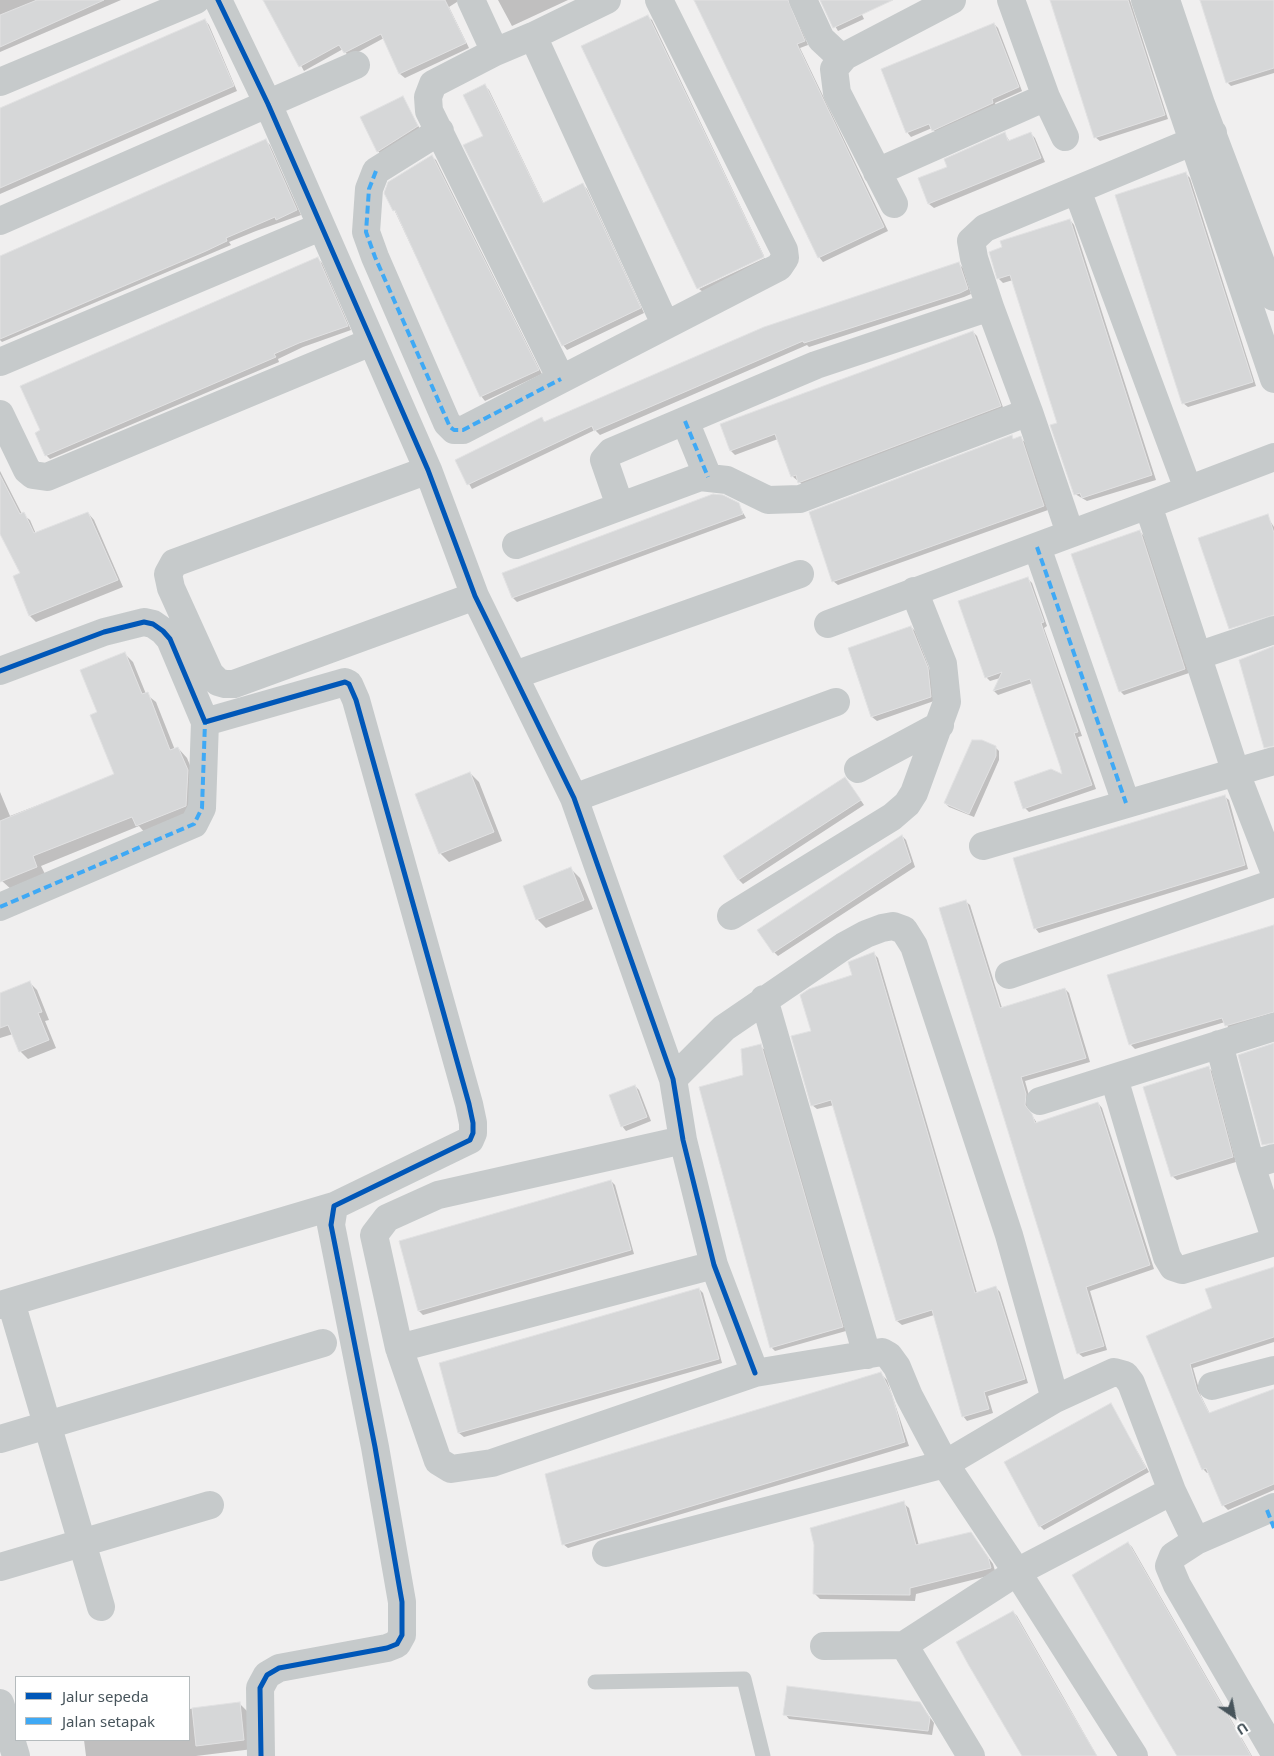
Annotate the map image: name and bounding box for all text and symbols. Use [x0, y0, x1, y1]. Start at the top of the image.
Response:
legend [15, 1676, 190, 1741]
text: Jalur sepeda [62, 1686, 149, 1706]
north arrow [1209, 1691, 1259, 1741]
text: Jalan setapak [62, 1711, 155, 1731]
text: U [1233, 1718, 1252, 1740]

